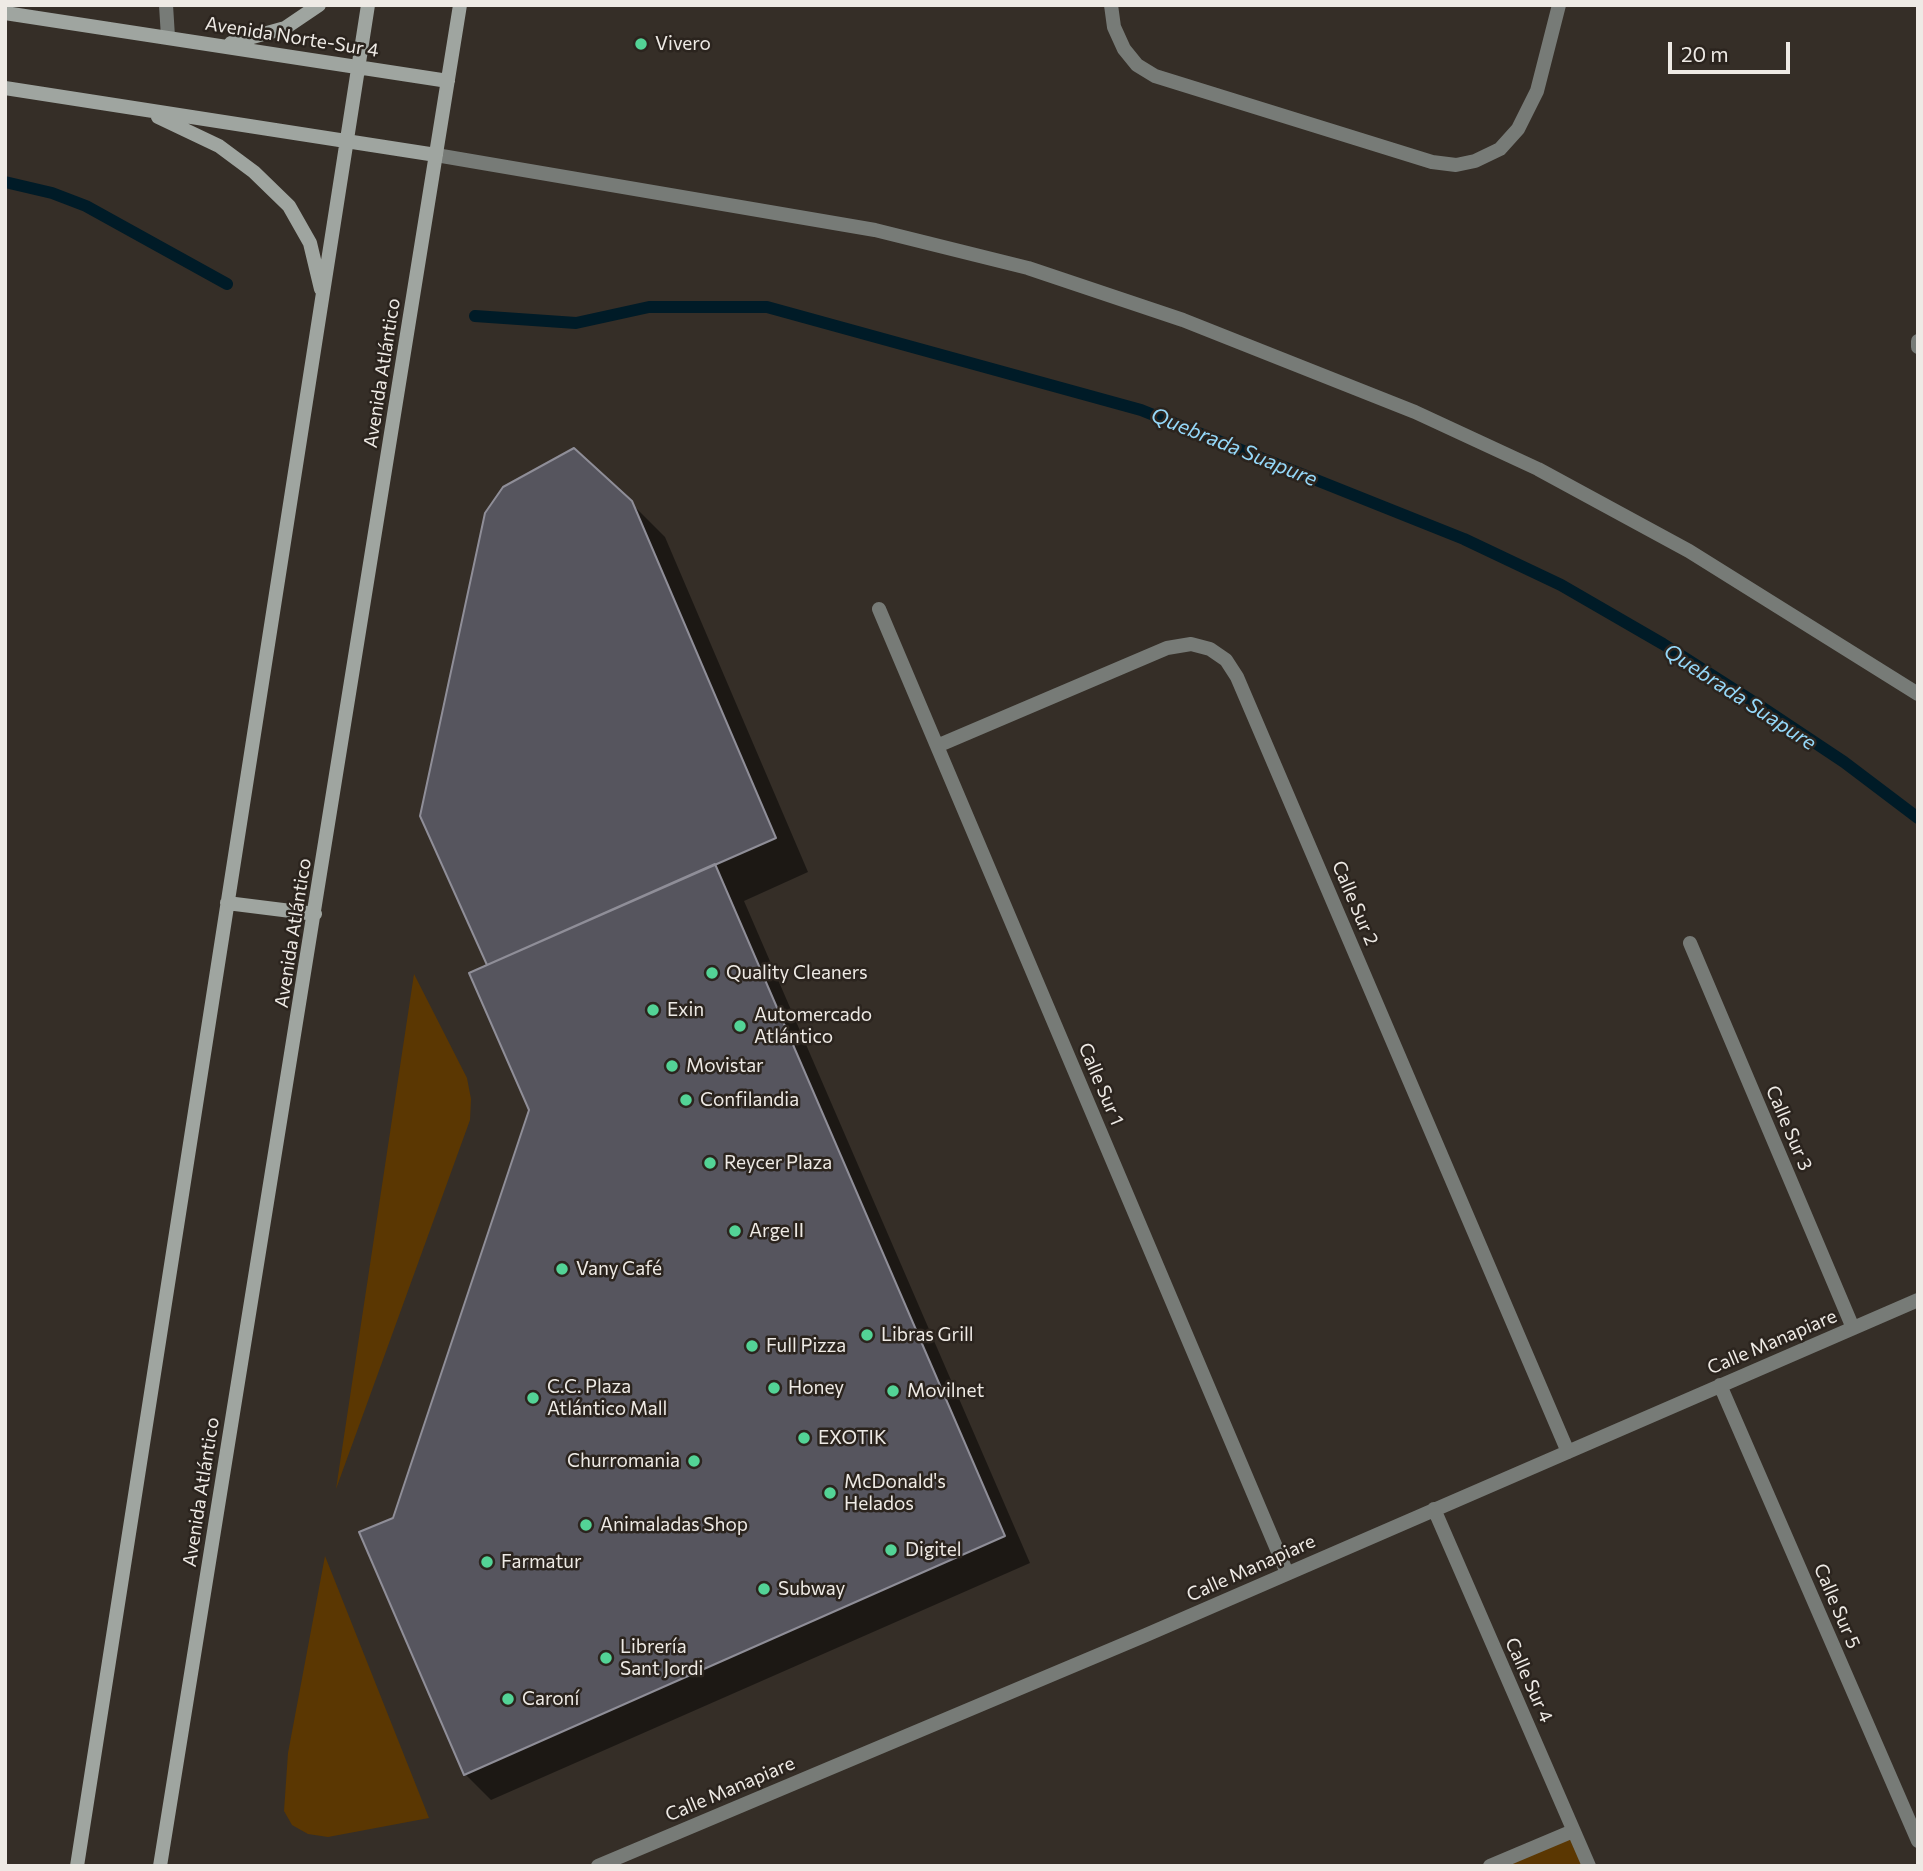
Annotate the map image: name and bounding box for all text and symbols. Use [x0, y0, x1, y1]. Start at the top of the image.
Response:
street label: Avenida Norte-Sur 4 [204, 12, 380, 62]
scale bar [1671, 28, 1794, 72]
place label: Vivero [655, 33, 711, 55]
marker: Vivero [633, 36, 649, 52]
text: 20 m [1681, 41, 1729, 66]
street label: Avenida Atlántico [359, 297, 405, 449]
water label: Quebrada Suapure [1147, 402, 1321, 492]
water label: Quebrada Suapure [1659, 638, 1821, 756]
street label: Avenida Atlántico [270, 857, 316, 1009]
street label: Calle Sur 2 [1327, 857, 1383, 949]
place label: Quality Cleaners [726, 962, 868, 984]
marker: Quality Cleaners [704, 965, 720, 981]
place label: Exin [667, 999, 704, 1021]
marker: Exin [645, 1002, 661, 1018]
place label: Automercado Atlántico [754, 1004, 872, 1048]
marker: Automercado Atlántico [732, 1018, 748, 1034]
street label: Calle Sur 1 [1073, 1039, 1129, 1129]
place label: Movistar [686, 1055, 764, 1077]
marker: Movistar [664, 1058, 680, 1074]
street label: Calle Sur 3 [1761, 1082, 1817, 1174]
place label: Confilandia [700, 1089, 799, 1111]
marker: Confilandia [678, 1092, 694, 1108]
place label: Reycer Plaza [724, 1152, 832, 1174]
marker: Reycer Plaza [702, 1155, 718, 1171]
place label: Arge II [749, 1220, 804, 1242]
marker: Arge II [727, 1223, 743, 1239]
place label: Vany Café [576, 1258, 662, 1280]
marker: Vany Café [554, 1261, 570, 1277]
street label: Calle Manapiare [1704, 1304, 1840, 1380]
place label: Libras Grill [881, 1324, 974, 1346]
marker: Libras Grill [859, 1327, 875, 1343]
place label: Full Pizza [766, 1335, 846, 1357]
marker: Full Pizza [744, 1338, 760, 1354]
place label: C.C. Plaza Atlántico Mall [547, 1376, 667, 1420]
place label: Honey [788, 1377, 844, 1399]
marker: Honey [766, 1380, 782, 1396]
place label: Movilnet [907, 1380, 984, 1402]
marker: Movilnet [885, 1383, 901, 1399]
marker: C.C. Plaza Atlántico Mall [525, 1390, 541, 1406]
street label: Avenida Atlántico [178, 1416, 224, 1568]
place label: EXOTIK [818, 1427, 887, 1449]
marker: EXOTIK [796, 1430, 812, 1446]
place label: Churromania [567, 1450, 680, 1472]
marker: Churromania [686, 1453, 702, 1469]
place label: McDonald's Helados [844, 1471, 946, 1515]
marker: McDonald's Helados [822, 1485, 838, 1501]
place label: Animaladas Shop [600, 1514, 748, 1536]
marker: Animaladas Shop [578, 1517, 594, 1533]
street label: Calle Manapiare [1183, 1529, 1319, 1607]
place label: Digitel [905, 1539, 962, 1561]
marker: Digitel [883, 1542, 899, 1558]
place label: Farmatur [501, 1551, 582, 1573]
marker: Farmatur [479, 1554, 495, 1570]
street label: Calle Sur 5 [1809, 1560, 1865, 1652]
place label: Subway [778, 1578, 845, 1600]
marker: Subway [756, 1581, 772, 1597]
street label: Calle Sur 4 [1500, 1634, 1558, 1726]
place label: Librería Sant Jordi [620, 1636, 703, 1680]
marker: Librería Sant Jordi [598, 1650, 614, 1666]
place label: Caroní [522, 1688, 579, 1710]
marker: Caroní [500, 1691, 516, 1707]
street label: Calle Manapiare [662, 1751, 798, 1827]

